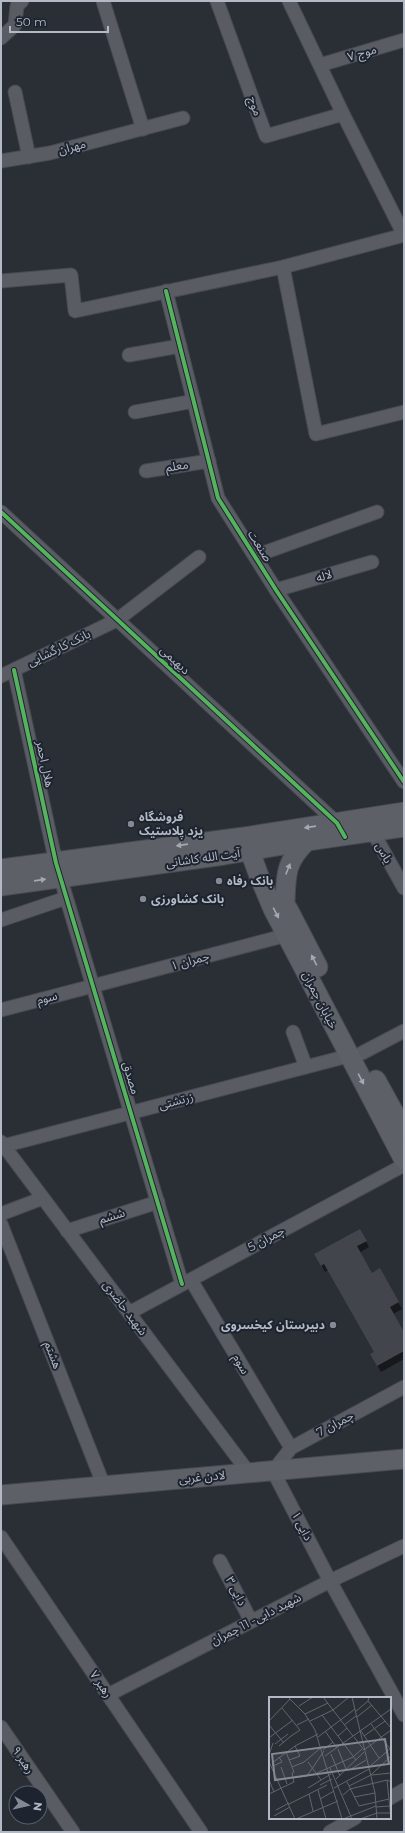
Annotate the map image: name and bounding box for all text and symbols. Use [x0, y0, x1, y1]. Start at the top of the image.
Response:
scale bar [10, 8, 108, 34]
text: 50 m [16, 14, 47, 29]
street label: موج ۷ [346, 41, 379, 66]
street label: موج [243, 94, 266, 118]
street label: مهران [56, 136, 87, 157]
street label: معلم [164, 456, 190, 477]
street label: صنعت [245, 527, 276, 564]
street label: لاله [314, 566, 334, 585]
street label: بانک کارگشایی [25, 626, 93, 669]
street label: دیهیمی [157, 642, 194, 678]
street label: هلال احمر [33, 738, 58, 789]
place label: فروشگاه یزد پلاستیک [139, 809, 203, 840]
marker: فروشگاه یزد پلاستیک [126, 819, 136, 829]
one-way arrow [304, 824, 316, 830]
street label: یاس [373, 840, 396, 866]
one-way arrow [175, 842, 188, 848]
street label: آیت الله کاشانی [165, 845, 241, 870]
one-way arrow [286, 863, 292, 875]
place label: بانک رفاه [227, 873, 274, 888]
marker: بانک رفاه [214, 876, 224, 886]
one-way arrow [34, 877, 46, 884]
place label: بانک کشاورزی [151, 891, 225, 906]
marker: بانک کشاورزی [138, 894, 148, 904]
one-way arrow [272, 908, 279, 919]
street label: چمران ۱ [169, 948, 211, 974]
one-way arrow [311, 954, 318, 966]
street label: خیابان چمران [299, 968, 341, 1032]
street label: سوم [35, 988, 59, 1009]
street label: مصدق [119, 1060, 144, 1096]
one-way arrow [357, 1073, 364, 1084]
street label: زرتشتی [157, 1089, 195, 1112]
street label: ششم [97, 1204, 127, 1228]
street label: چمران 5 [245, 1223, 287, 1255]
street label: شهید حاضری [100, 1277, 151, 1338]
place label: دبیرستان کیخسروی [221, 1317, 325, 1332]
marker: دبیرستان کیخسروی [328, 1320, 338, 1330]
street label: هشتم [40, 1339, 66, 1372]
street label: سوم [228, 1351, 253, 1378]
street label: چمران 7 [314, 1408, 356, 1440]
street label: لادن غربی [178, 1467, 226, 1486]
street label: دایی ۱ [289, 1509, 316, 1543]
street label: دایی ۳ [223, 1574, 250, 1608]
street label: شهید دایی- 11 چمران [208, 1589, 304, 1649]
street label: رهبر ۷ [87, 1667, 116, 1700]
inset map [269, 1697, 391, 1819]
street label: رهبر ۹ [9, 1743, 38, 1776]
north arrow [8, 1785, 48, 1825]
text: N [30, 1801, 45, 1812]

